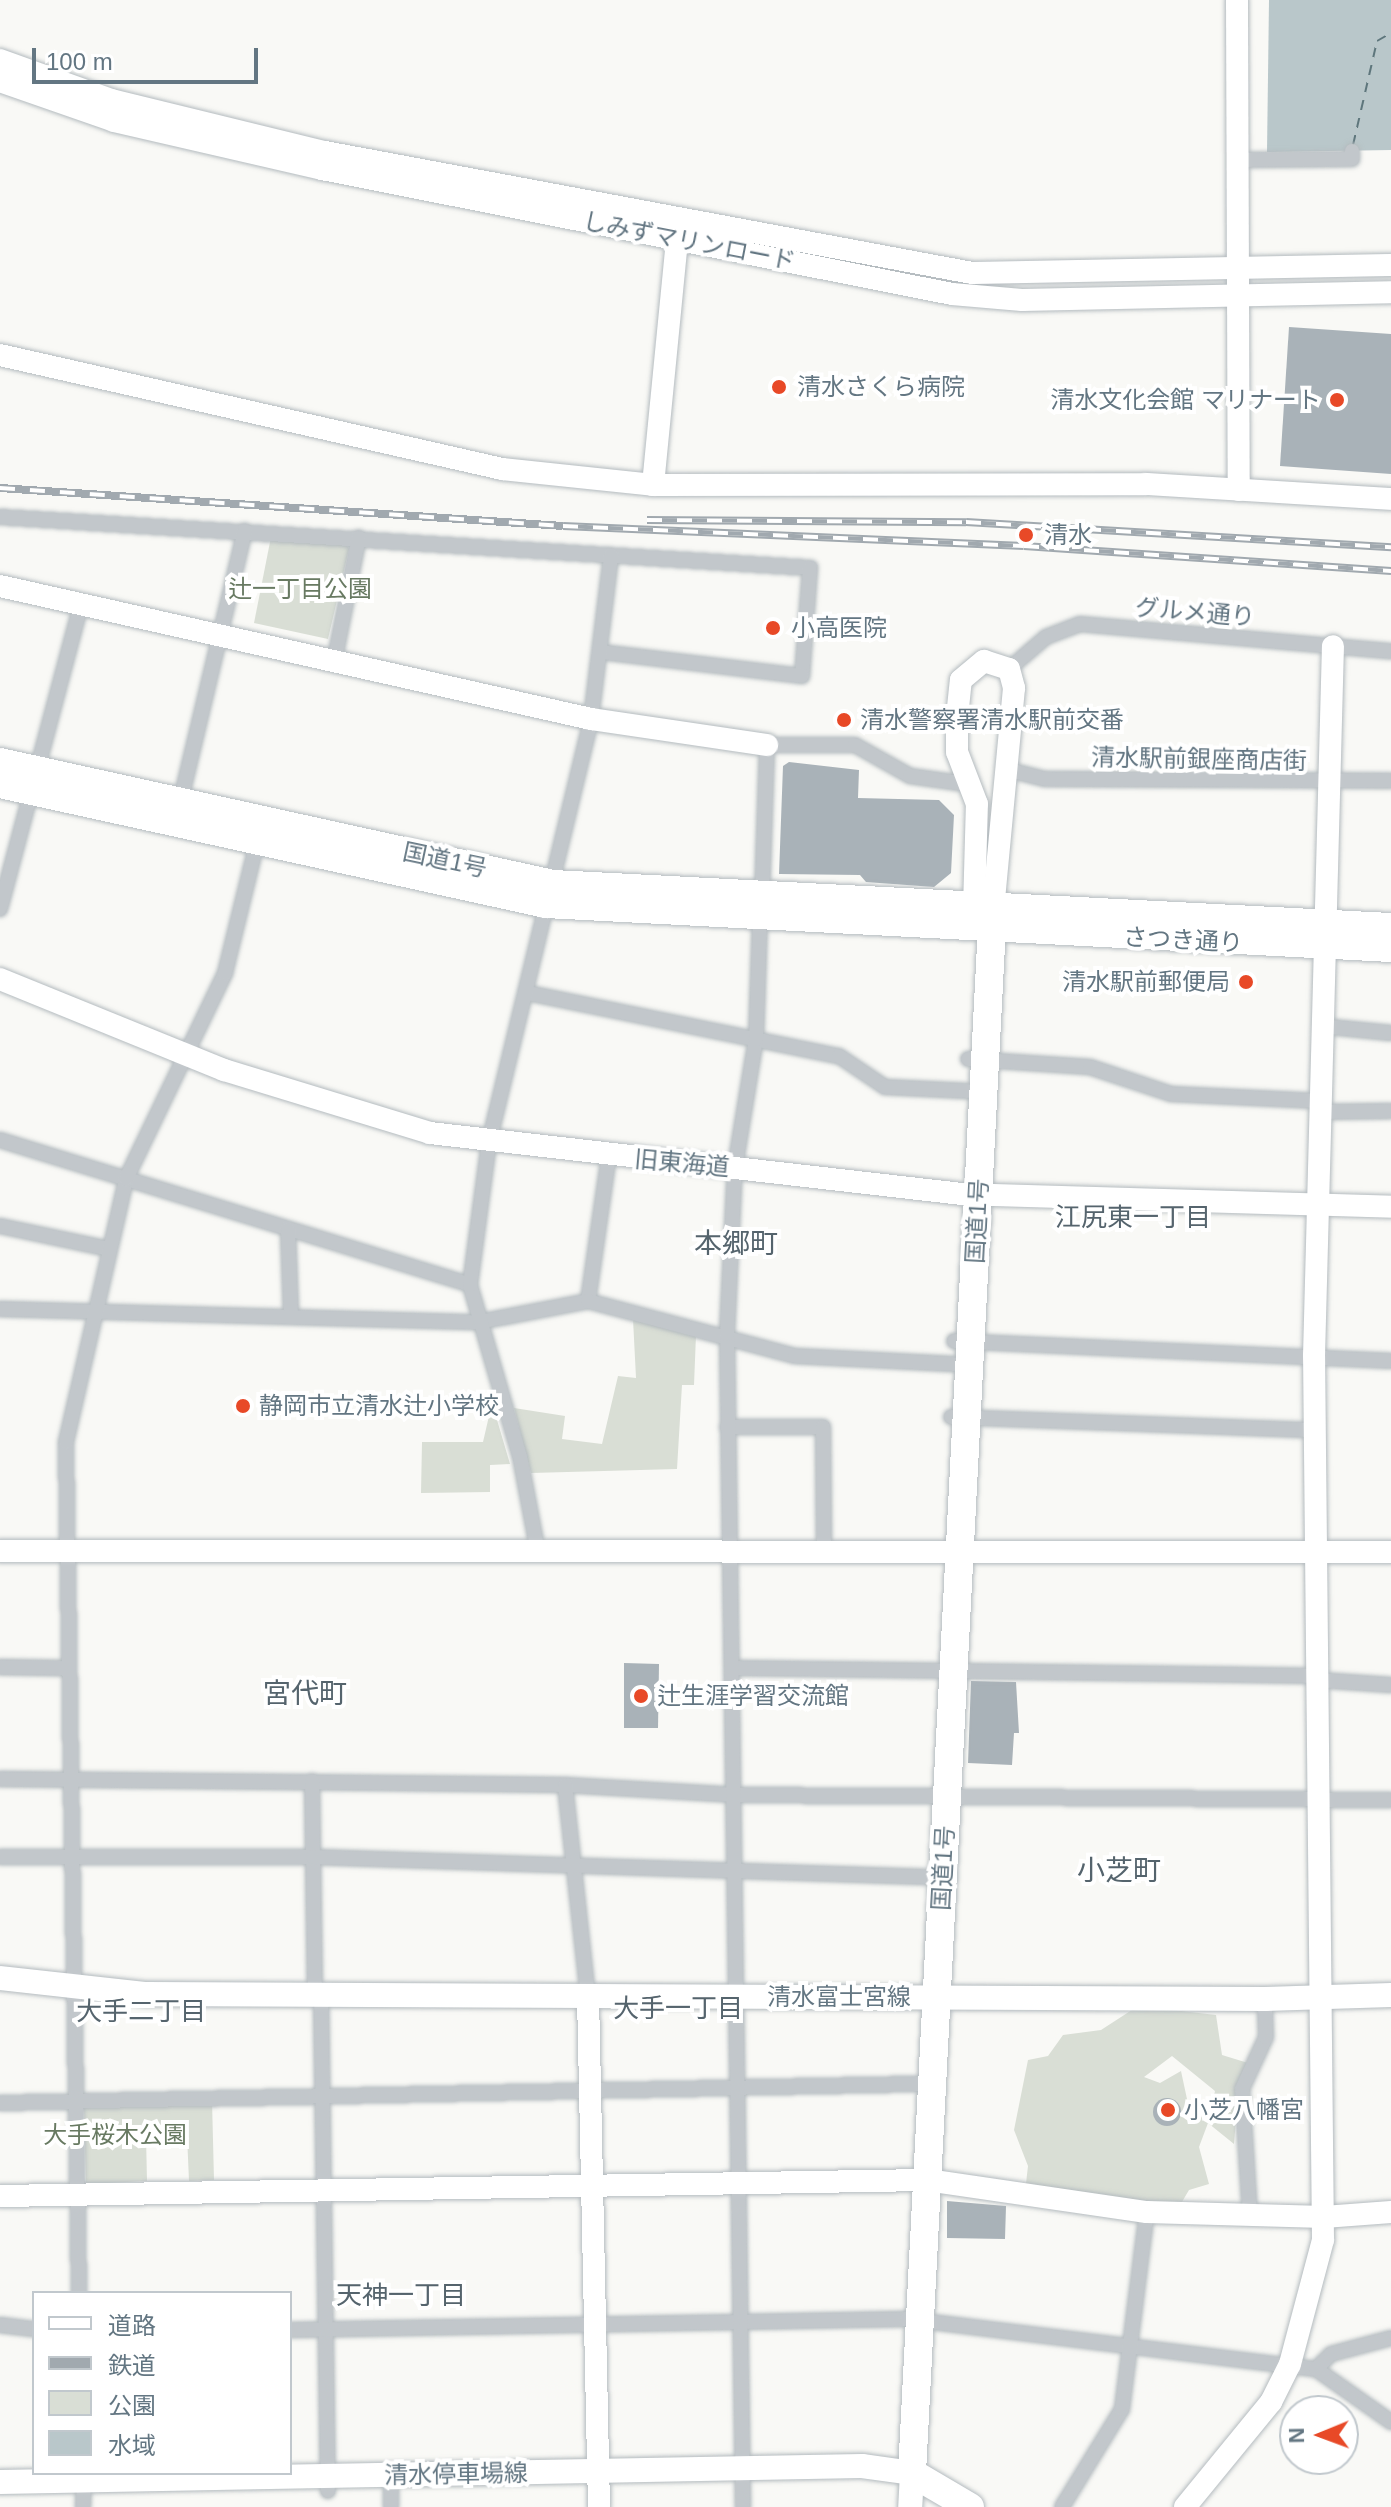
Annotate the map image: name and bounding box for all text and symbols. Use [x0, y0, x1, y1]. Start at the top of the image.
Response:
scale bar [36, 32, 262, 82]
text: 100 m [46, 48, 113, 75]
street label: しみずマリンロード [580, 206, 798, 276]
place label: 清水さくら病院 [797, 373, 965, 401]
marker: 清水さくら病院 [768, 376, 790, 398]
place label: 清水文化会館 マリナート [1050, 386, 1321, 414]
marker: 清水文化会館 マリナート [1328, 391, 1346, 409]
place label: 清水 [1044, 521, 1092, 549]
marker: 清水 [1015, 524, 1037, 546]
park label: 辻一丁目公園 [228, 575, 372, 603]
street label: グルメ通り [1134, 592, 1256, 632]
place label: 小高医院 [791, 614, 887, 642]
marker: 小高医院 [762, 617, 784, 639]
place label: 清水警察署清水駅前交番 [860, 706, 1124, 734]
marker: 清水警察署清水駅前交番 [835, 711, 853, 729]
street label: 清水駅前銀座商店街 [1091, 743, 1307, 775]
street label: 国道1号 [400, 837, 490, 883]
street label: さつき通り [1122, 922, 1244, 958]
place label: 清水駅前郵便局 [1062, 968, 1230, 996]
marker: 清水駅前郵便局 [1237, 973, 1255, 991]
street label: 旧東海道 [633, 1144, 731, 1182]
street label: 国道1号 [960, 1178, 994, 1264]
district label: 江尻東一丁目 [1055, 1202, 1211, 1234]
district label: 本郷町 [694, 1227, 778, 1261]
place label: 静岡市立清水辻小学校 [259, 1392, 499, 1420]
marker: 静岡市立清水辻小学校 [234, 1397, 252, 1415]
district label: 宮代町 [263, 1677, 347, 1711]
place label: 辻生涯学習交流館 [657, 1682, 849, 1710]
marker: 辻生涯学習交流館 [632, 1687, 650, 1705]
street label: 国道1号 [926, 1825, 960, 1911]
district label: 小芝町 [1077, 1854, 1161, 1888]
street label: 清水富士宮線 [767, 1983, 911, 2011]
district label: 大手一丁目 [613, 1993, 743, 2025]
district label: 大手二丁目 [76, 1996, 206, 2028]
place label: 小芝八幡宮 [1184, 2096, 1304, 2124]
marker: 小芝八幡宮 [1159, 2101, 1177, 2119]
park label: 大手桜木公園 [43, 2121, 187, 2149]
district label: 天神一丁目 [336, 2280, 466, 2312]
legend [32, 2291, 292, 2475]
text: 道路 [108, 2312, 156, 2339]
text: 鉄道 [108, 2352, 156, 2379]
text: 公園 [108, 2392, 156, 2419]
north arrow [1279, 2395, 1359, 2475]
text: N [1284, 2427, 1309, 2444]
text: 水域 [108, 2432, 156, 2459]
street label: 清水停車場線 [384, 2458, 528, 2490]

